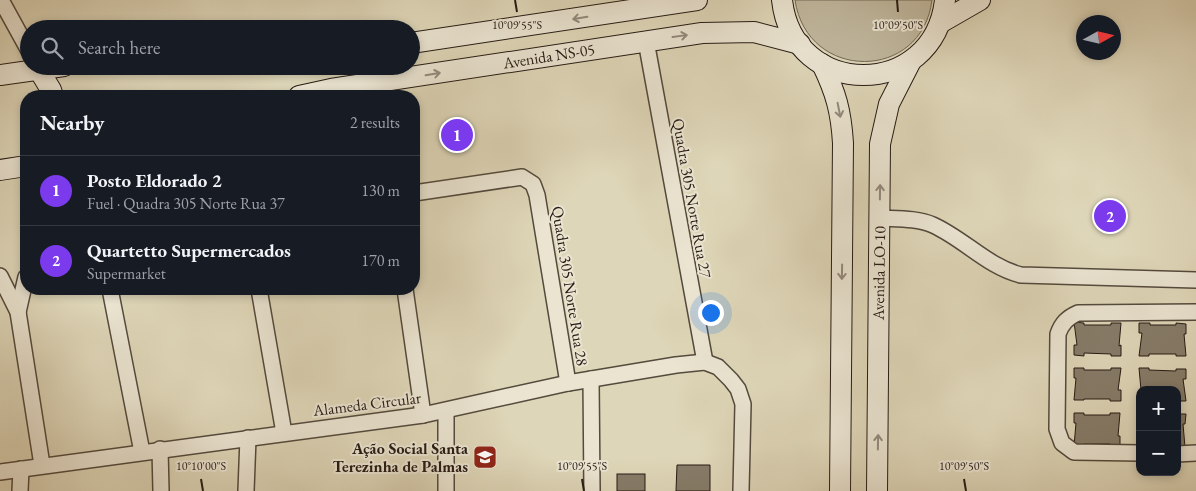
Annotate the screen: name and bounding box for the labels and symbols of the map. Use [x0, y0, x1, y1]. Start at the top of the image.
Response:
one-way arrow [572, 13, 588, 23]
north arrow [1076, 15, 1121, 60]
text: 10°09'55"S [492, 17, 542, 33]
text: 10°09'50"S [873, 17, 923, 33]
one-way arrow [672, 31, 688, 41]
street label: Avenida NS-05 [501, 38, 596, 74]
one-way arrow [425, 68, 441, 78]
one-way arrow [835, 101, 845, 117]
pin: 1 [441, 116, 473, 154]
street label: Quadra 305 Norte Rua 27 [668, 117, 716, 280]
one-way arrow [875, 185, 885, 201]
pin: 2 [1094, 197, 1126, 235]
street label: Quadra 305 Norte Rua 28 [547, 205, 593, 368]
street label: Avenida LO-10 [868, 225, 890, 321]
one-way arrow [837, 264, 847, 280]
your location [698, 300, 724, 326]
street label: Alameda Circular [311, 387, 423, 421]
one-way arrow [873, 435, 883, 451]
place label: Ação Social Santa Terezinha de Palmas [333, 438, 469, 477]
school or university icon: Ação Social Santa Terezinha de Palmas [472, 444, 498, 470]
text: 10°10'00"S [176, 458, 226, 474]
text: 10°09'55"S [557, 458, 607, 474]
text: 10°09'50"S [939, 458, 989, 474]

